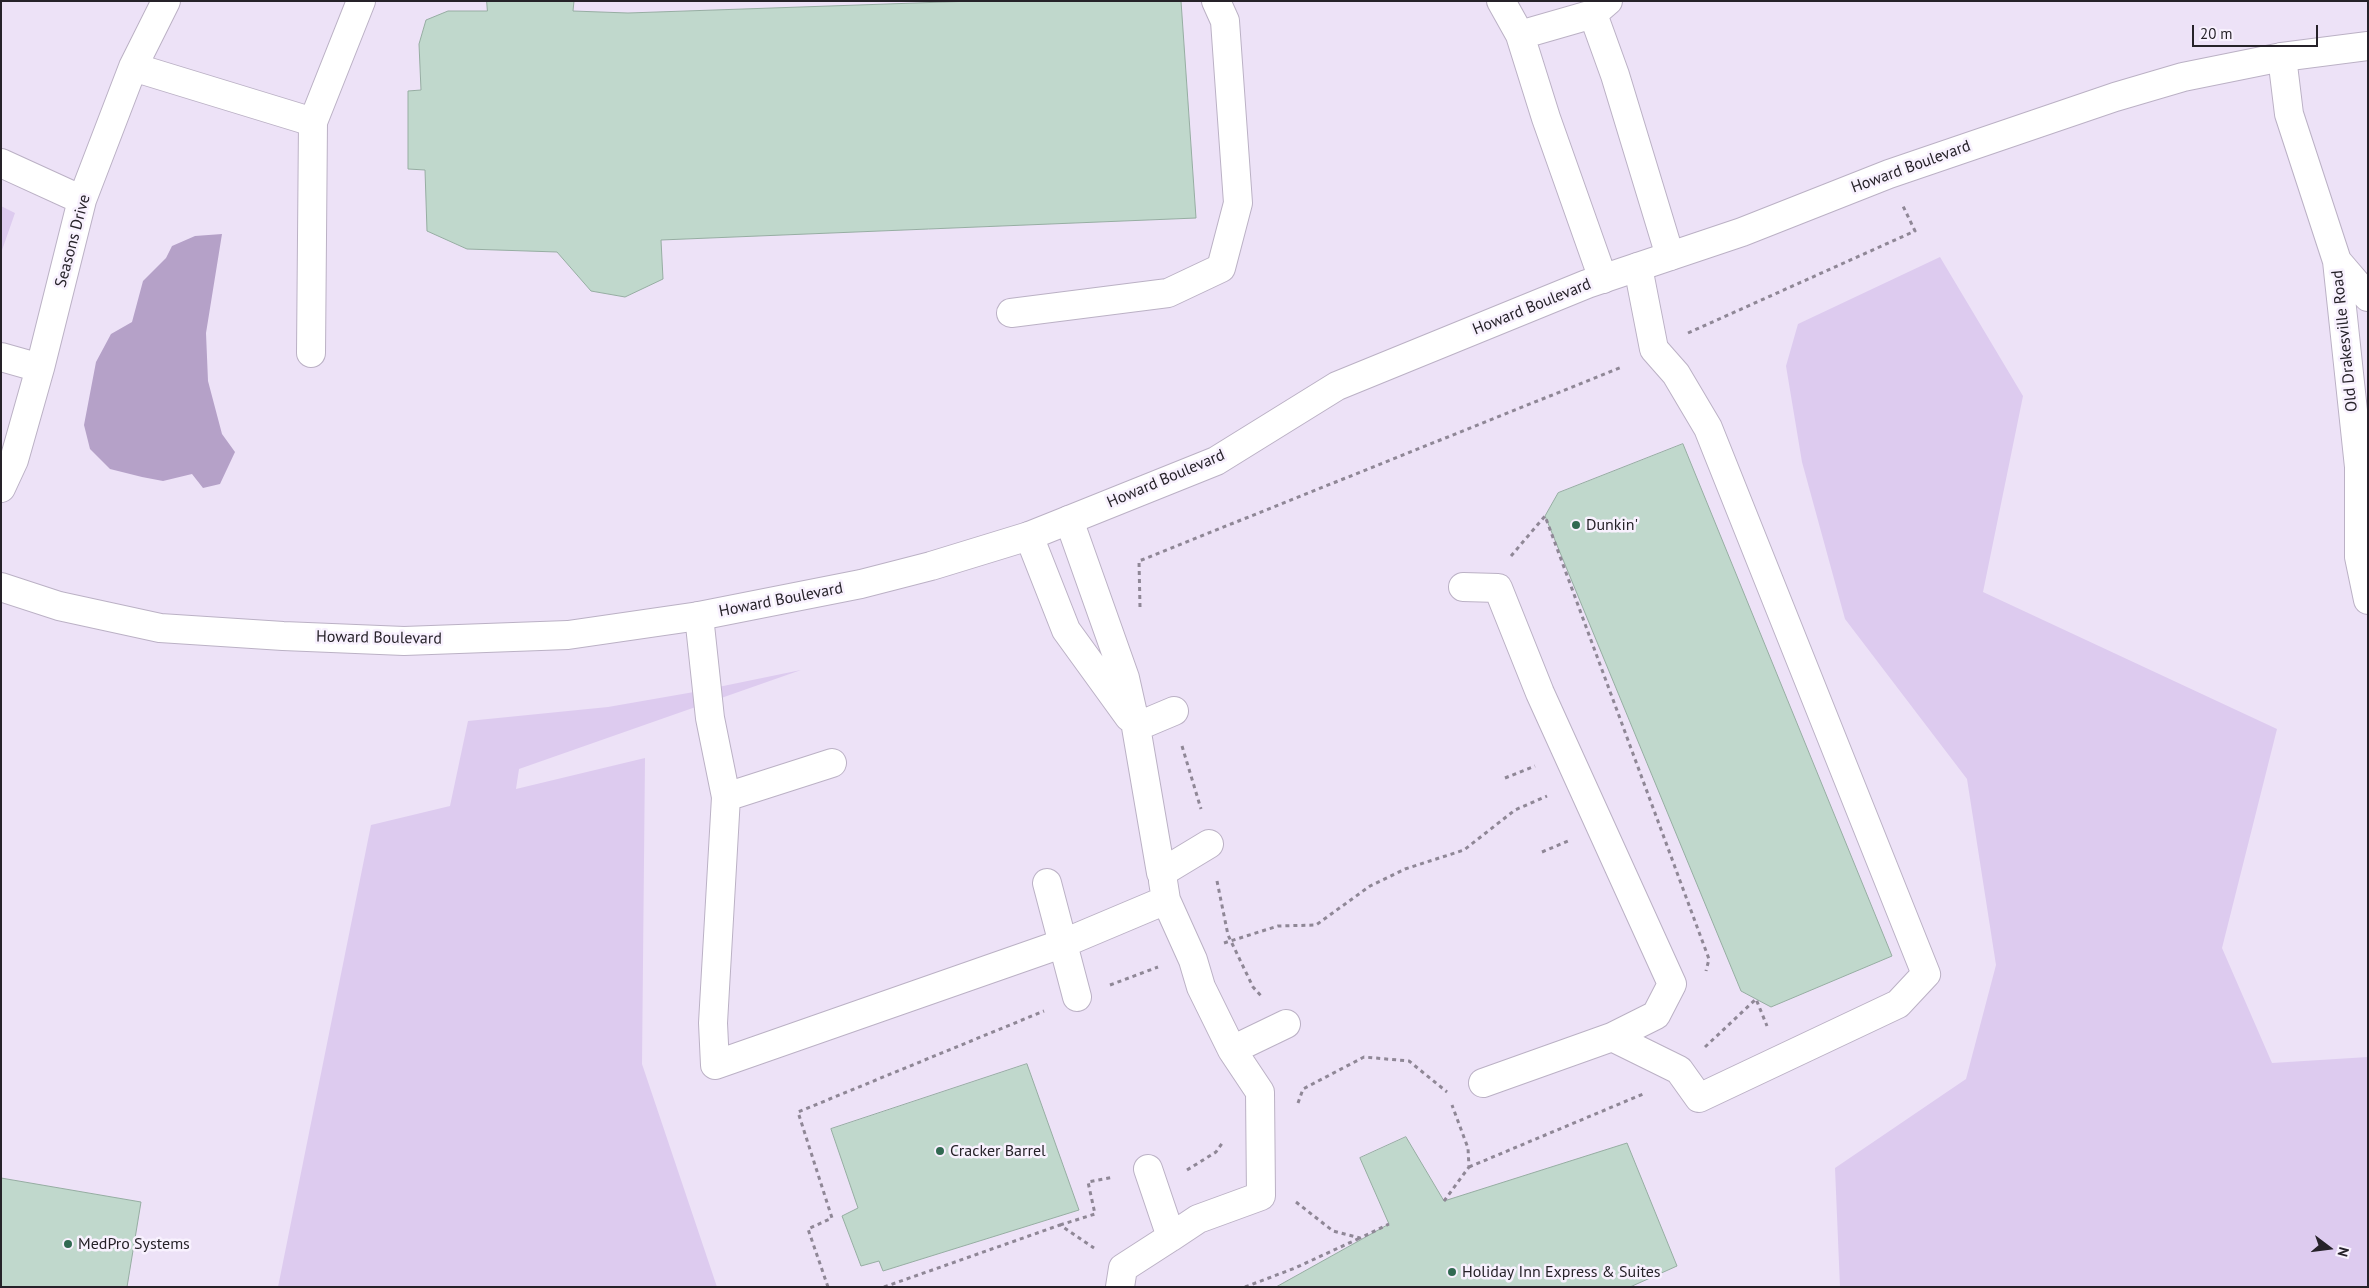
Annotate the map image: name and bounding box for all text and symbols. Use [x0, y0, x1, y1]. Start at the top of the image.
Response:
scale bar [2194, 15, 2320, 47]
text: 20 m [2200, 24, 2233, 43]
street label: Howard Boulevard [1849, 136, 1973, 198]
street label: Seasons Drive [51, 192, 95, 290]
street label: Old Drakesville Road [2328, 269, 2362, 413]
street label: Howard Boulevard [1470, 275, 1594, 339]
street label: Howard Boulevard [1104, 446, 1228, 512]
place label: Dunkin' [1586, 515, 1638, 535]
marker: Dunkin' [1570, 519, 1582, 531]
street label: Howard Boulevard [717, 579, 845, 621]
street label: Howard Boulevard [316, 627, 442, 649]
place label: Cracker Barrel [950, 1141, 1046, 1161]
marker: Cracker Barrel [934, 1145, 946, 1157]
north arrow [2304, 1223, 2354, 1273]
place label: MedPro Systems [78, 1234, 190, 1254]
marker: MedPro Systems [62, 1238, 74, 1250]
text: N [2334, 1245, 2353, 1259]
place label: Holiday Inn Express & Suites [1462, 1262, 1661, 1282]
marker: Holiday Inn Express & Suites [1446, 1266, 1458, 1278]

